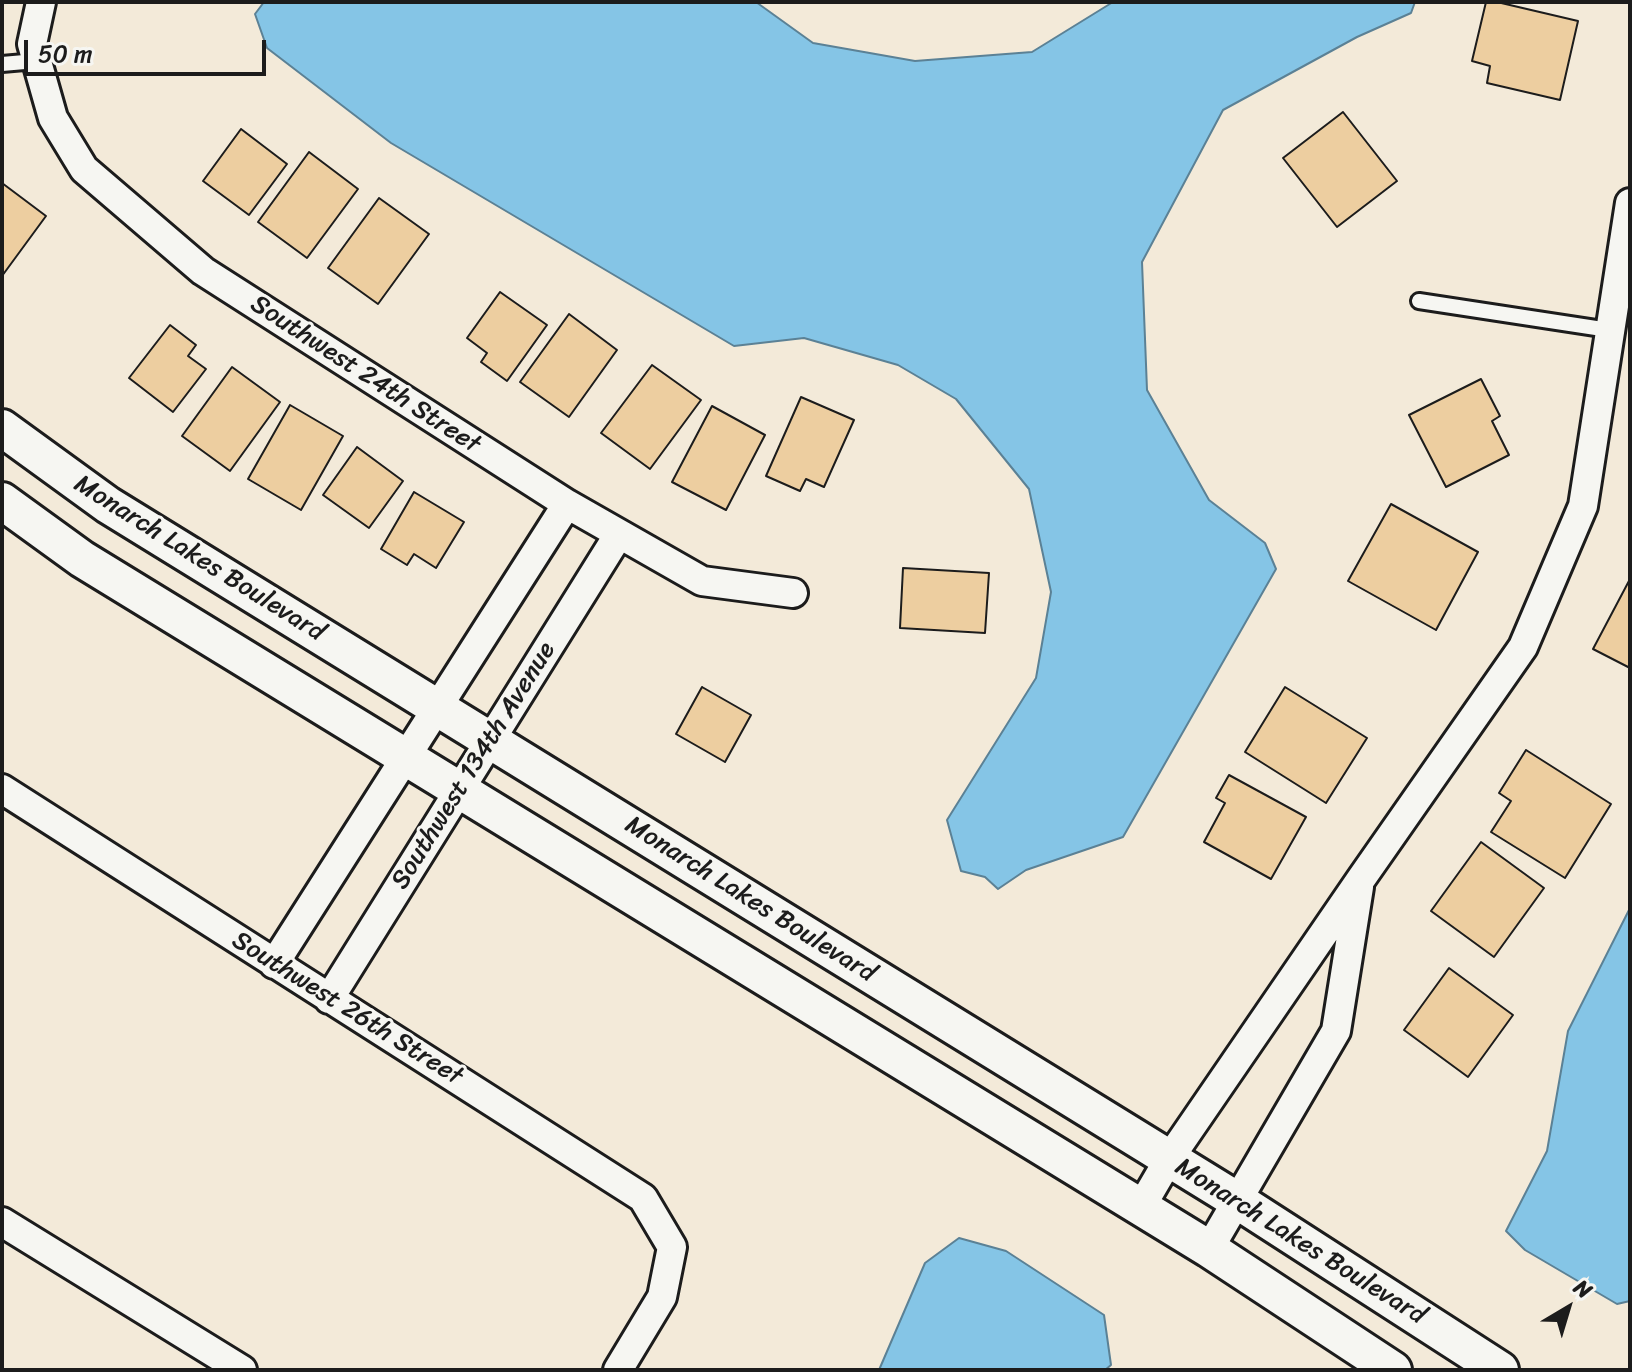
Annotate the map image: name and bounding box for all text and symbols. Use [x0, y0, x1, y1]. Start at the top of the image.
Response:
scale bar [28, 24, 270, 74]
text: 50 m [38, 33, 93, 75]
street label: Southwest 24th Street [244, 289, 486, 461]
street label: Monarch Lakes Boulevard [68, 469, 330, 649]
street label: Southwest 134th Avenue [385, 637, 563, 895]
street label: Monarch Lakes Boulevard [619, 810, 881, 990]
street label: Southwest 26th Street [226, 925, 468, 1093]
street label: Monarch Lakes Boulevard [1169, 1152, 1431, 1332]
north arrow [1528, 1268, 1608, 1348]
text: N [1565, 1269, 1601, 1309]

